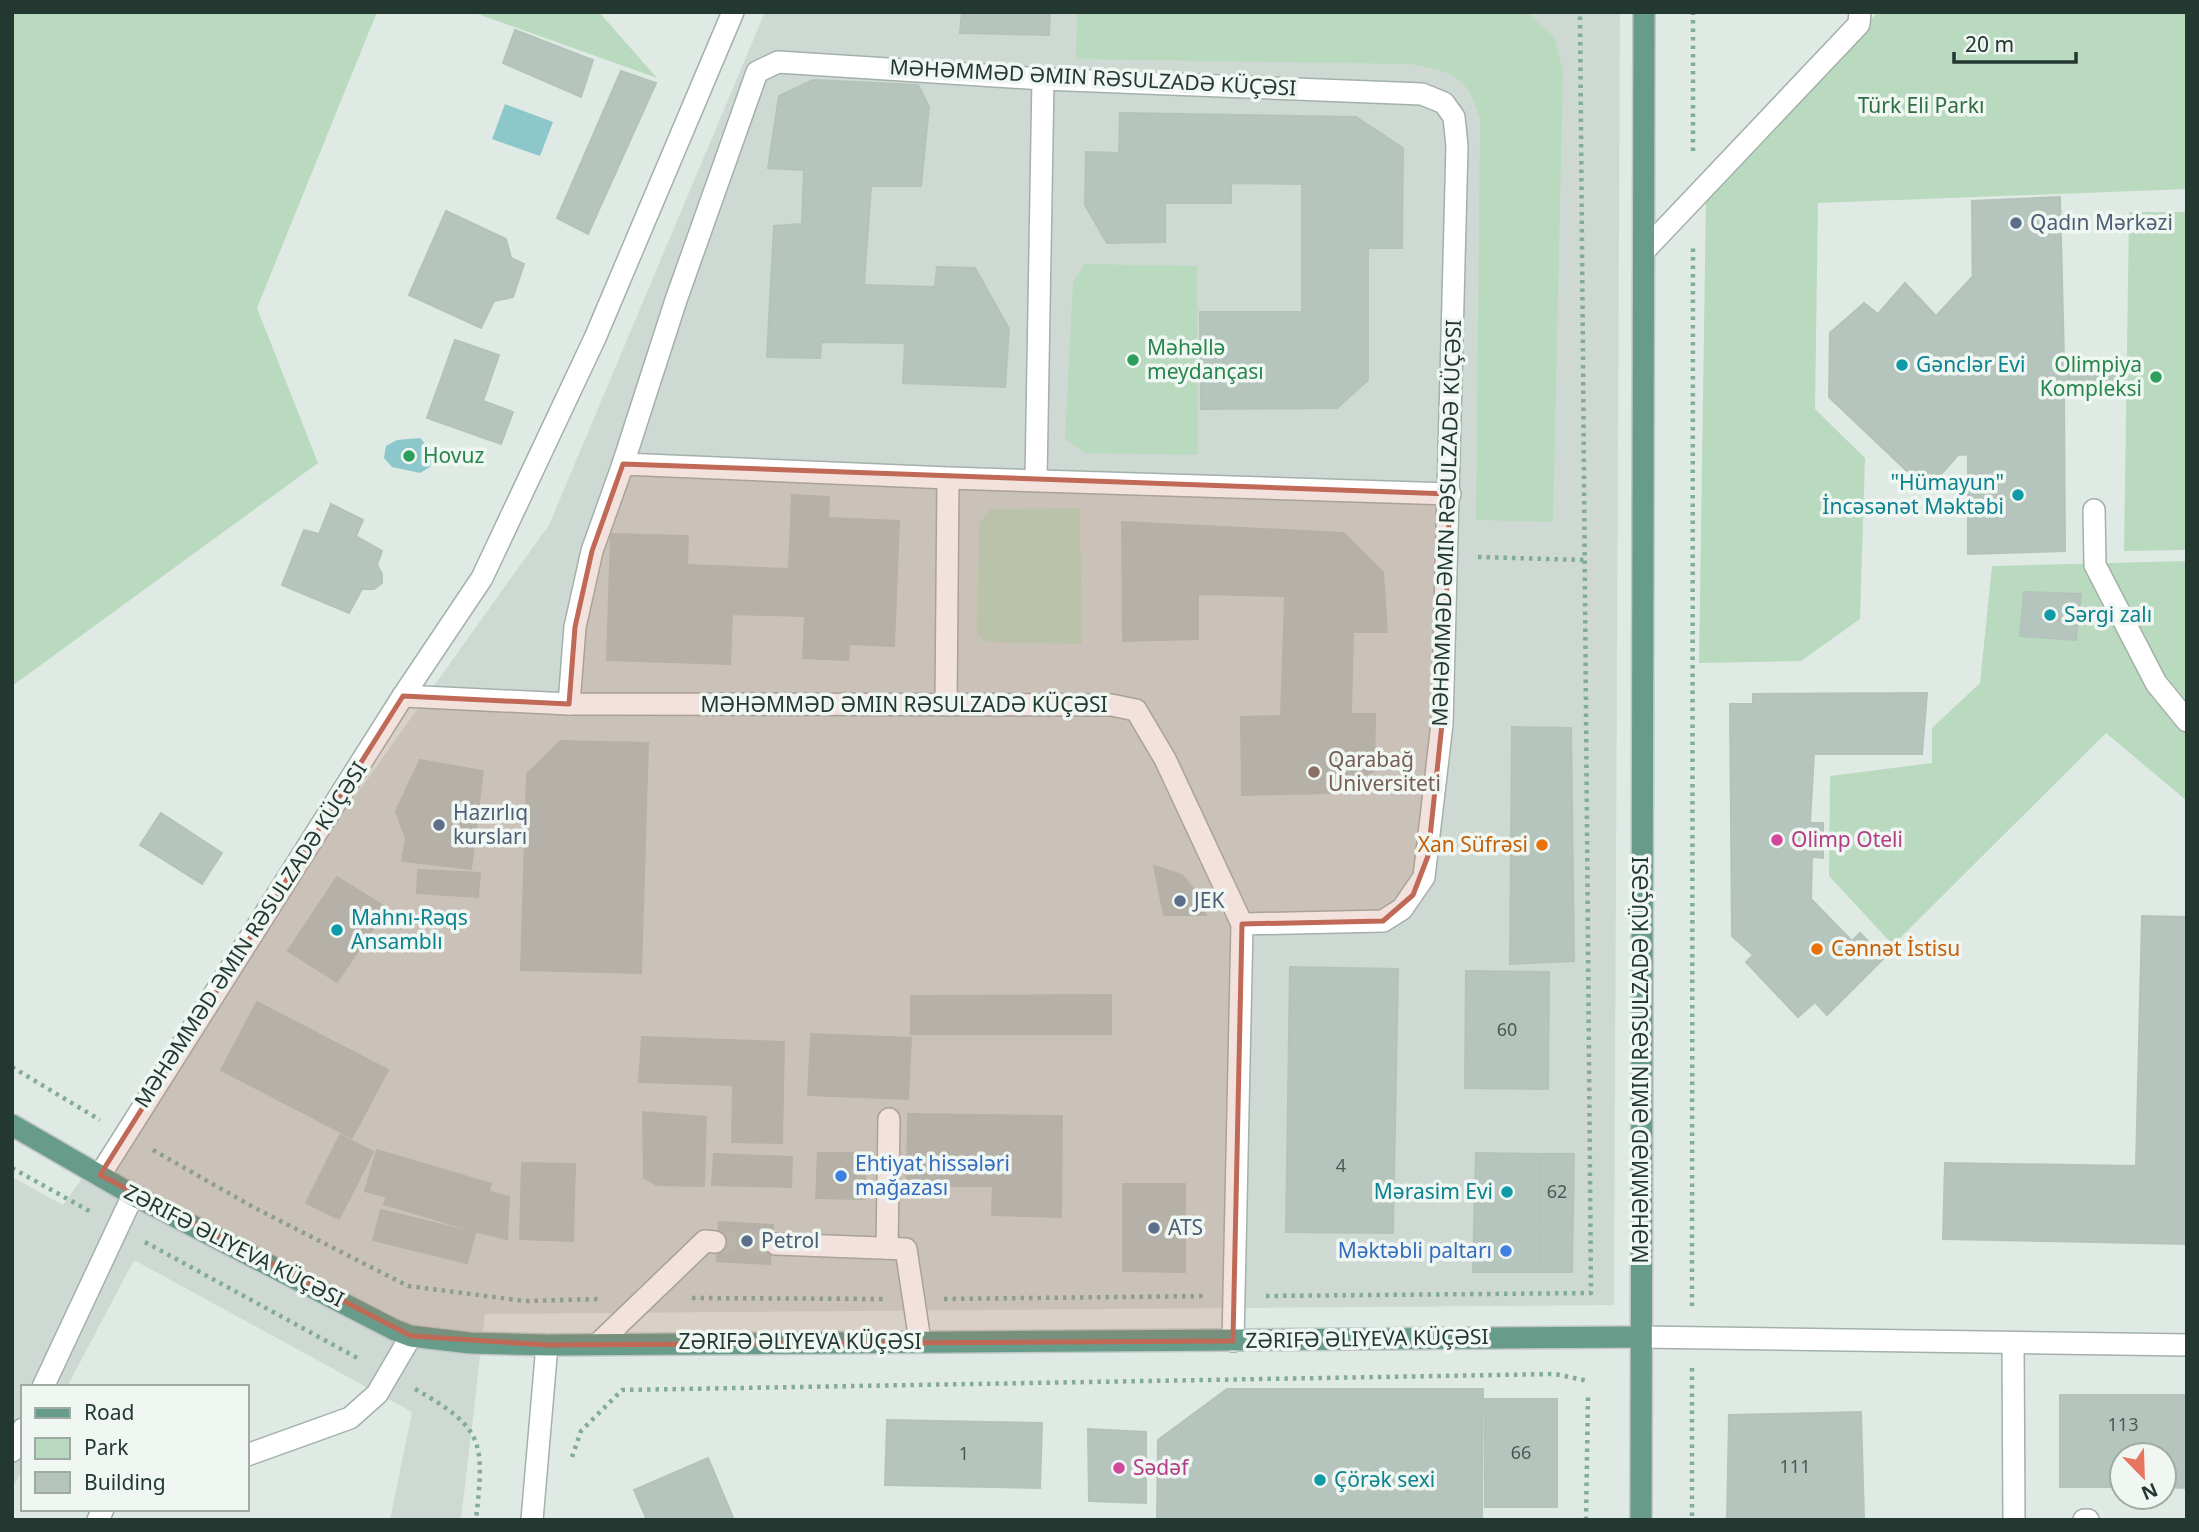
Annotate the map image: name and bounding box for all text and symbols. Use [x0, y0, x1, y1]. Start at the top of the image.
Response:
scale bar [1954, 21, 2076, 65]
text: 20 m [1965, 30, 2014, 58]
street label: MƏHƏMMƏD ƏMIN RƏSULZADƏ KÜÇƏSI [889, 52, 1297, 102]
park label: Türk Eli Parkı [1858, 91, 1984, 119]
place label: Qadın Mərkəzi [2030, 208, 2173, 236]
marker: Qadın Mərkəzi [2008, 215, 2024, 231]
street label: MƏHƏMMƏD ƏMIN RƏSULZADƏ KÜÇƏSI [1425, 319, 1467, 727]
place label: Məhəllə meydançası [1147, 333, 1264, 385]
place label: Gənclər Evi [1916, 350, 2025, 378]
place label: Olimpiya Kompleksi [2040, 350, 2142, 402]
marker: Məhəllə meydançası [1125, 352, 1141, 368]
marker: Gənclər Evi [1894, 357, 1910, 373]
marker: Olimpiya Kompleksi [2148, 369, 2164, 385]
place label: Hovuz [423, 441, 484, 469]
marker: Hovuz [401, 448, 417, 464]
place label: "Hümayun" İncəsənət Məktəbi [1822, 468, 2004, 520]
marker: "Hümayun" İncəsənət Məktəbi [2010, 487, 2026, 503]
place label: Sərgi zalı [2064, 600, 2152, 628]
marker: Sərgi zalı [2042, 607, 2058, 623]
street label: MƏHƏMMƏD ƏMIN RƏSULZADƏ KÜÇƏSI [700, 690, 1108, 718]
place label: Qarabağ Universiteti [1328, 745, 1441, 797]
street label: MƏHƏMMƏD ƏMIN RƏSULZADƏ KÜÇƏSI [128, 756, 373, 1113]
marker: Qarabağ Universiteti [1306, 764, 1322, 780]
place label: Hazırlıq kursları [453, 798, 528, 850]
marker: Hazırlıq kursları [431, 817, 447, 833]
place label: Olimp Oteli [1791, 825, 1903, 853]
place label: Xan Süfrəsi [1418, 830, 1528, 858]
marker: Olimp Oteli [1769, 832, 1785, 848]
marker: Xan Süfrəsi [1534, 837, 1550, 853]
street label: MƏHƏMMƏD ƏMIN RƏSULZADƏ KÜÇƏSI [1626, 856, 1654, 1264]
place label: JEK [1192, 886, 1224, 914]
marker: JEK [1172, 893, 1188, 909]
place label: Mahnı-Rəqs Ansamblı [351, 903, 468, 955]
marker: Mahnı-Rəqs Ansamblı [329, 922, 345, 938]
place label: Cənnət İstisu [1831, 934, 1960, 962]
marker: Cənnət İstisu [1809, 941, 1825, 957]
house number: 60 [1497, 1017, 1517, 1041]
place label: Ehtiyat hissələri mağazası [855, 1149, 1010, 1201]
house number: 4 [1336, 1153, 1346, 1177]
marker: Ehtiyat hissələri mağazası [833, 1168, 849, 1184]
street label: ZƏRIFƏ ƏLIYEVA KÜÇƏSI [120, 1177, 349, 1313]
place label: Mərasim Evi [1374, 1177, 1493, 1205]
house number: 62 [1547, 1179, 1567, 1203]
marker: Mərasim Evi [1499, 1184, 1515, 1200]
place label: ATS [1168, 1213, 1203, 1241]
marker: ATS [1146, 1220, 1162, 1236]
place label: Petrol [761, 1226, 820, 1254]
marker: Petrol [739, 1233, 755, 1249]
place label: Məktəbli paltarı [1338, 1236, 1492, 1264]
marker: Məktəbli paltarı [1498, 1243, 1514, 1259]
street label: ZƏRIFƏ ƏLIYEVA KÜÇƏSI [1245, 1322, 1489, 1354]
street label: ZƏRIFƏ ƏLIYEVA KÜÇƏSI [678, 1327, 922, 1355]
legend [21, 1385, 248, 1511]
text: Road [84, 1398, 134, 1426]
house number: 113 [2108, 1412, 2138, 1436]
text: Park [84, 1433, 129, 1461]
house number: 66 [1511, 1440, 1531, 1464]
house number: 1 [959, 1441, 969, 1465]
north arrow [2108, 1441, 2178, 1511]
place label: Sədəf [1133, 1453, 1190, 1481]
house number: 111 [1780, 1454, 1810, 1478]
marker: Sədəf [1111, 1460, 1127, 1476]
place label: Çörək sexi [1334, 1465, 1435, 1493]
text: Building [84, 1468, 166, 1496]
marker: Çörək sexi [1312, 1472, 1328, 1488]
text: N [2137, 1477, 2162, 1507]

